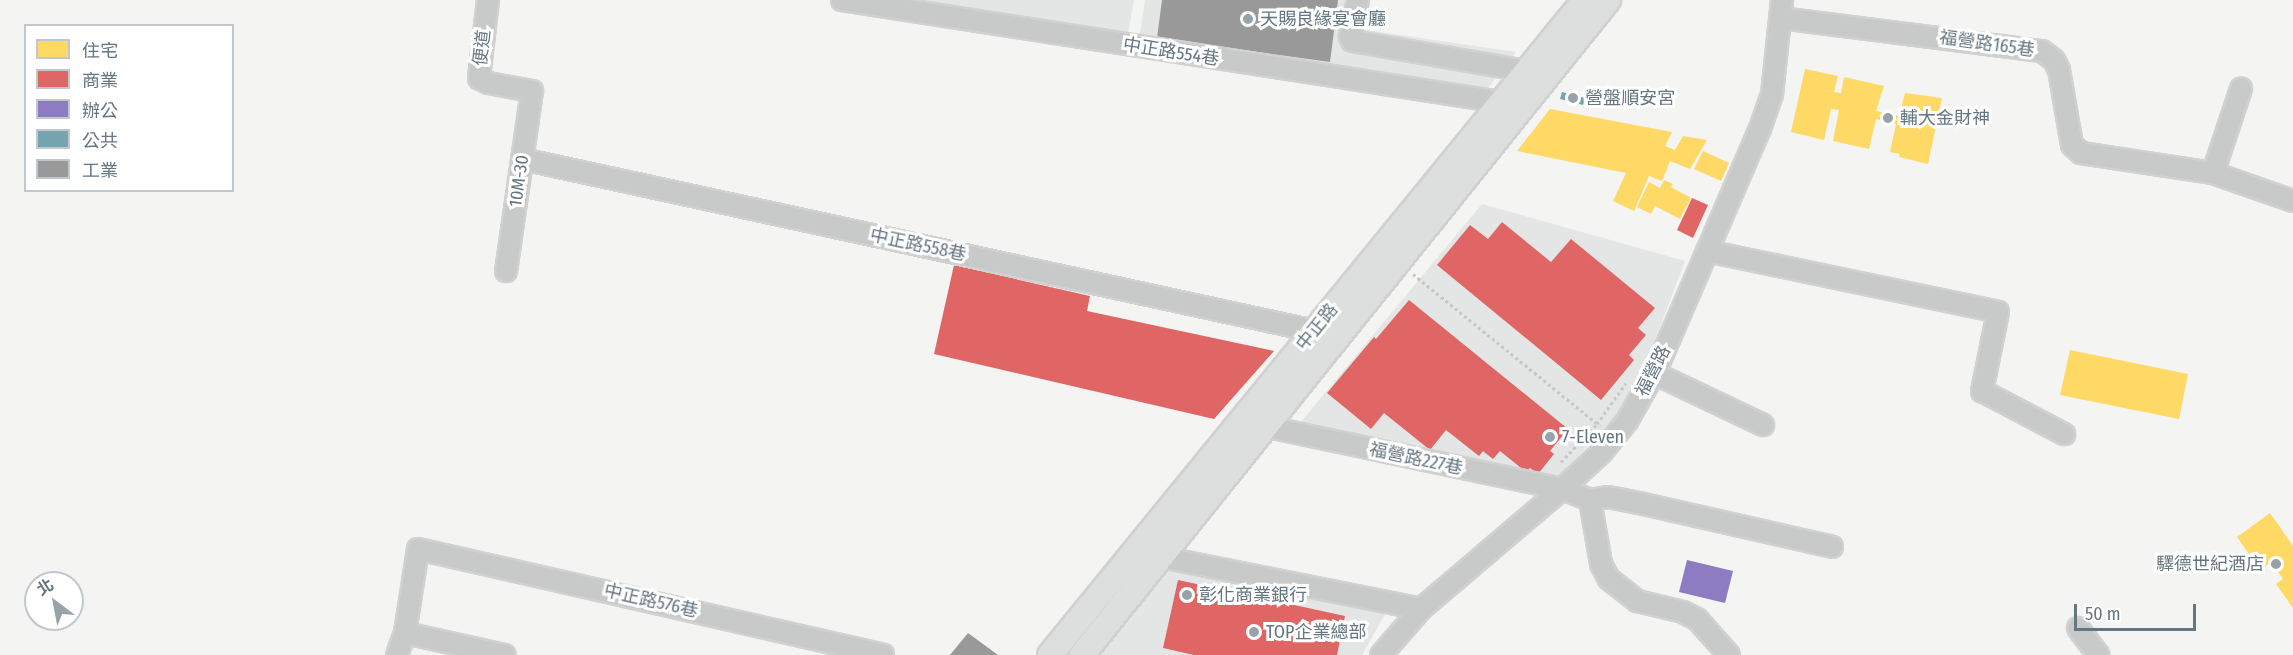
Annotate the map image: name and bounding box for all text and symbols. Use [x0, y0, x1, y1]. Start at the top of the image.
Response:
place label: 天賜良緣宴會廳 [1260, 8, 1386, 30]
marker: 天賜良緣宴會廳 [1241, 12, 1255, 26]
legend [24, 24, 234, 192]
street label: 福營路165巷 [1938, 27, 2036, 61]
street label: 便道 [469, 29, 495, 67]
street label: 中正路554巷 [1121, 34, 1221, 70]
text: 住宅 [82, 40, 118, 62]
text: 商業 [82, 70, 118, 92]
place label: 營盤順安宮 [1585, 87, 1675, 109]
marker: 營盤順安宮 [1566, 91, 1580, 105]
text: 辦公 [82, 100, 118, 122]
place label: 輔大金財神 [1900, 107, 1990, 129]
marker: 輔大金財神 [1881, 111, 1895, 125]
text: 公共 [82, 130, 118, 152]
street label: 10M-30 [505, 154, 533, 208]
text: 工業 [82, 160, 118, 182]
street label: 中正路558巷 [868, 224, 968, 266]
street label: 中正路 [1292, 299, 1342, 355]
street label: 福營路 [1631, 342, 1675, 400]
place label: 7-Eleven [1562, 426, 1624, 448]
marker: 7-Eleven [1543, 430, 1557, 444]
street label: 福營路227巷 [1367, 439, 1465, 479]
place label: 驛德世紀酒店 [2156, 553, 2264, 575]
marker: 驛德世紀酒店 [2269, 557, 2283, 571]
north arrow [24, 571, 84, 631]
text: 北 [33, 575, 57, 599]
street label: 中正路576巷 [602, 580, 700, 622]
place label: 彰化商業銀行 [1199, 584, 1307, 606]
marker: 彰化商業銀行 [1180, 588, 1194, 602]
scale bar [2077, 592, 2198, 630]
text: 50 m [2085, 603, 2121, 625]
place label: TOP企業總部 [1266, 621, 1366, 643]
marker: TOP企業總部 [1247, 625, 1261, 639]

